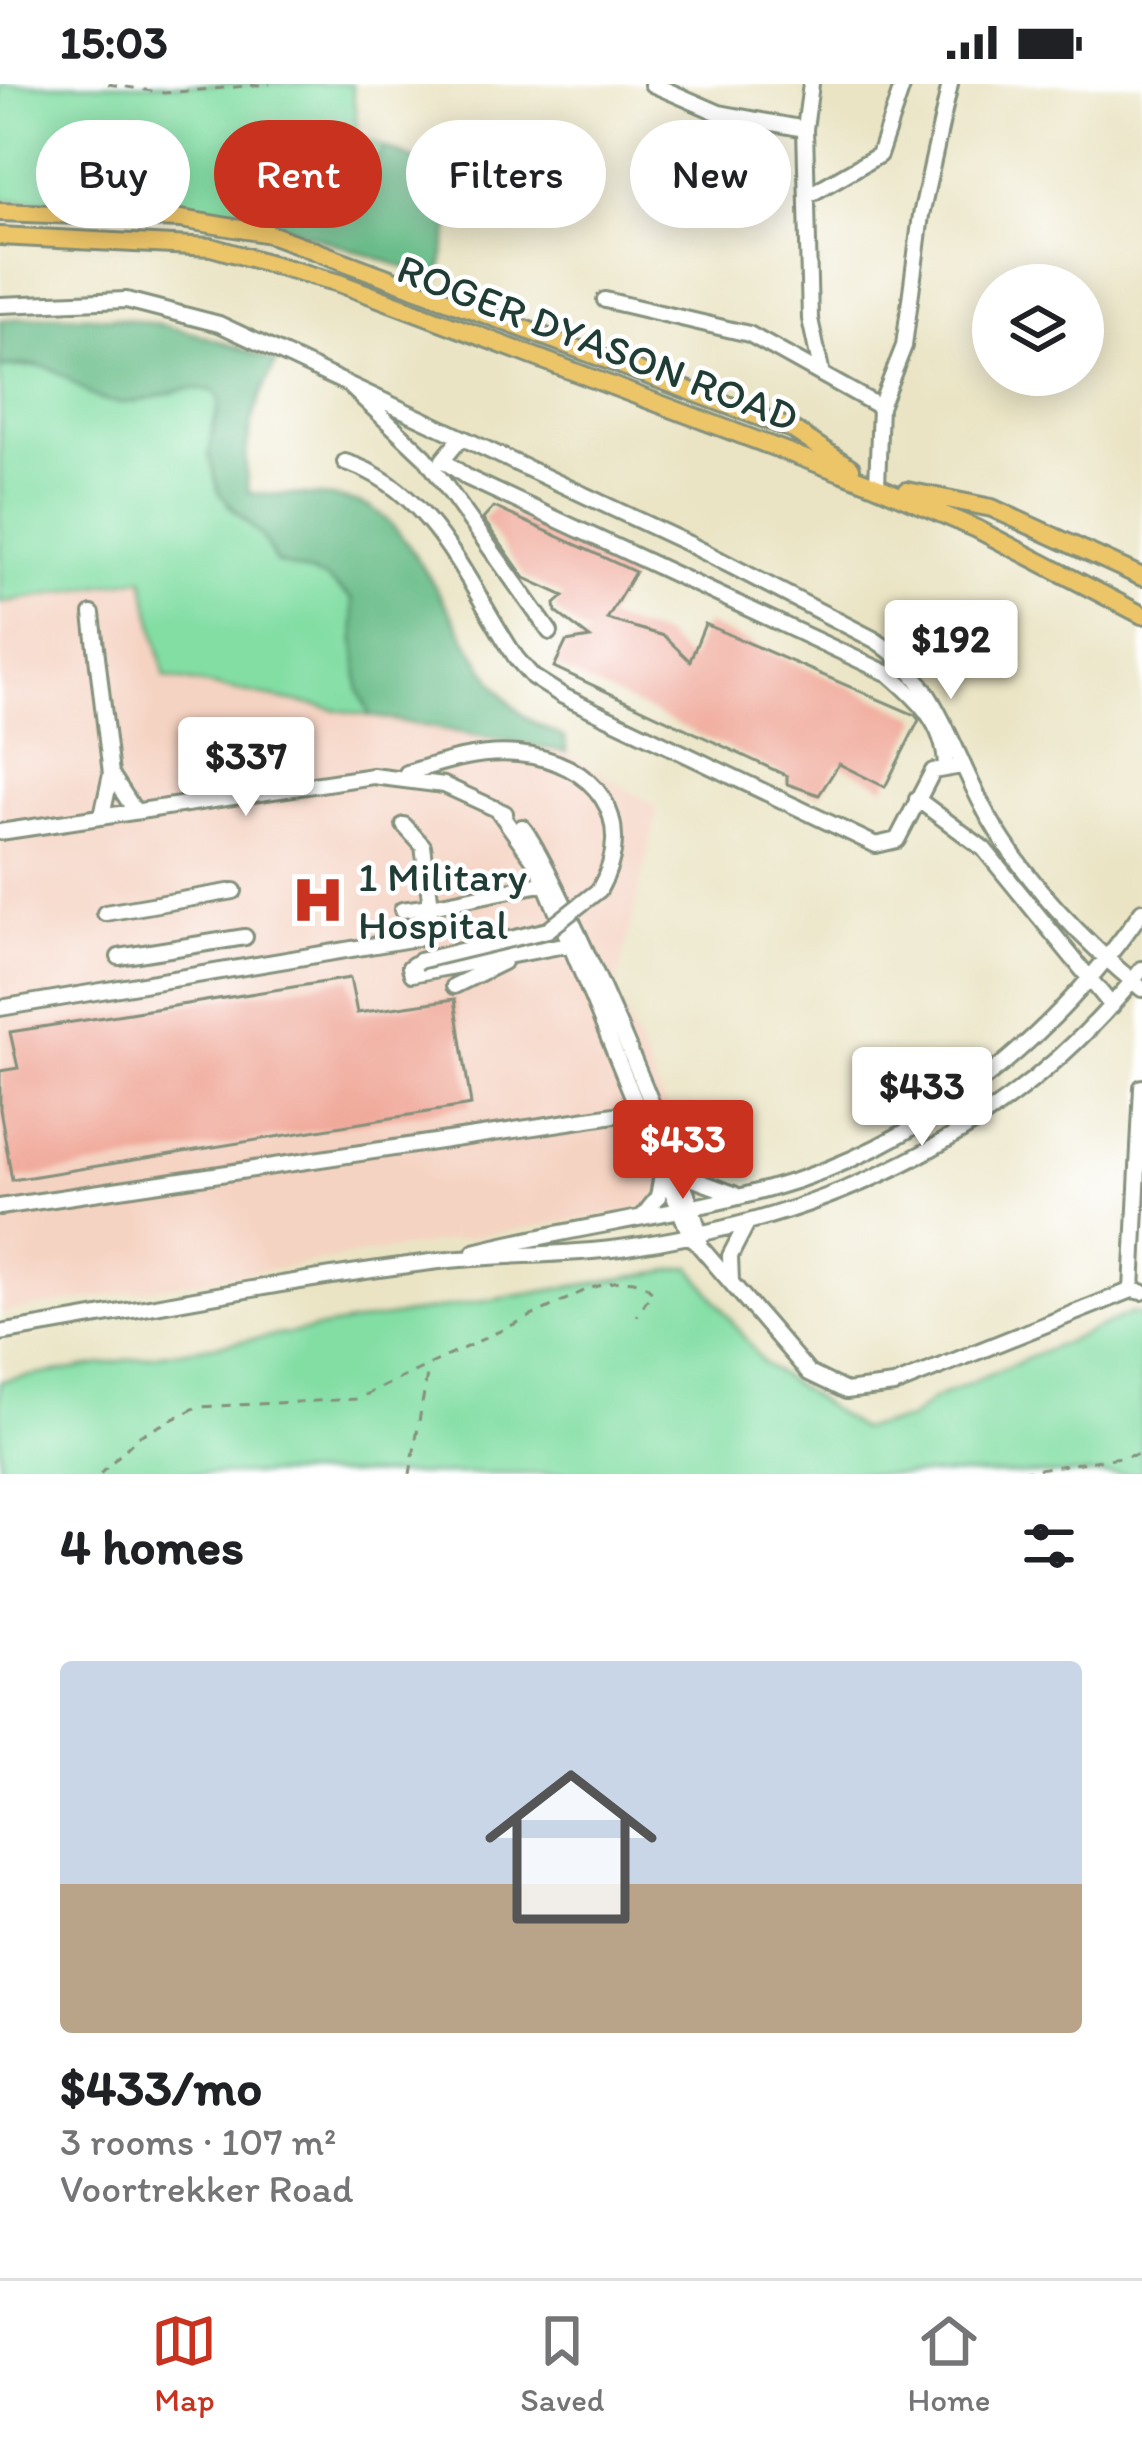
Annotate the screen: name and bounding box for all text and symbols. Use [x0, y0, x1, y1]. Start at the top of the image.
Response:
text: 15:03 [60, 15, 168, 69]
chip: Buy [36, 120, 190, 228]
chip: Rent [214, 120, 382, 228]
chip: Filters [406, 120, 606, 228]
chip: New [630, 120, 791, 228]
street label: ROGER DYASON ROAD [390, 242, 805, 442]
map controls [972, 264, 1104, 396]
button: layers [972, 264, 1104, 396]
pin: $192 [880, 600, 1022, 702]
text: $192 [912, 615, 990, 662]
pin: $337 [175, 717, 317, 819]
text: $337 [205, 732, 287, 779]
place label: 1 Military Hospital [358, 851, 528, 950]
hospital icon: 1 Military Hospital [289, 871, 347, 929]
pin: $433 [851, 1047, 993, 1149]
text: $433 [879, 1062, 965, 1109]
pin: $433 [612, 1100, 754, 1202]
text: $433 [640, 1115, 726, 1162]
icon: filters [1016, 1513, 1082, 1579]
text: 4 homes [60, 1516, 244, 1577]
icon: home [463, 1739, 679, 1955]
text: $433/mo [60, 2057, 262, 2118]
text: 3 rooms · 107 m² [60, 2118, 336, 2165]
text: Voortrekker Road [60, 2165, 354, 2212]
tab: Map [151, 2308, 217, 2419]
tab: Saved [520, 2308, 605, 2419]
tab: Home [907, 2308, 991, 2419]

